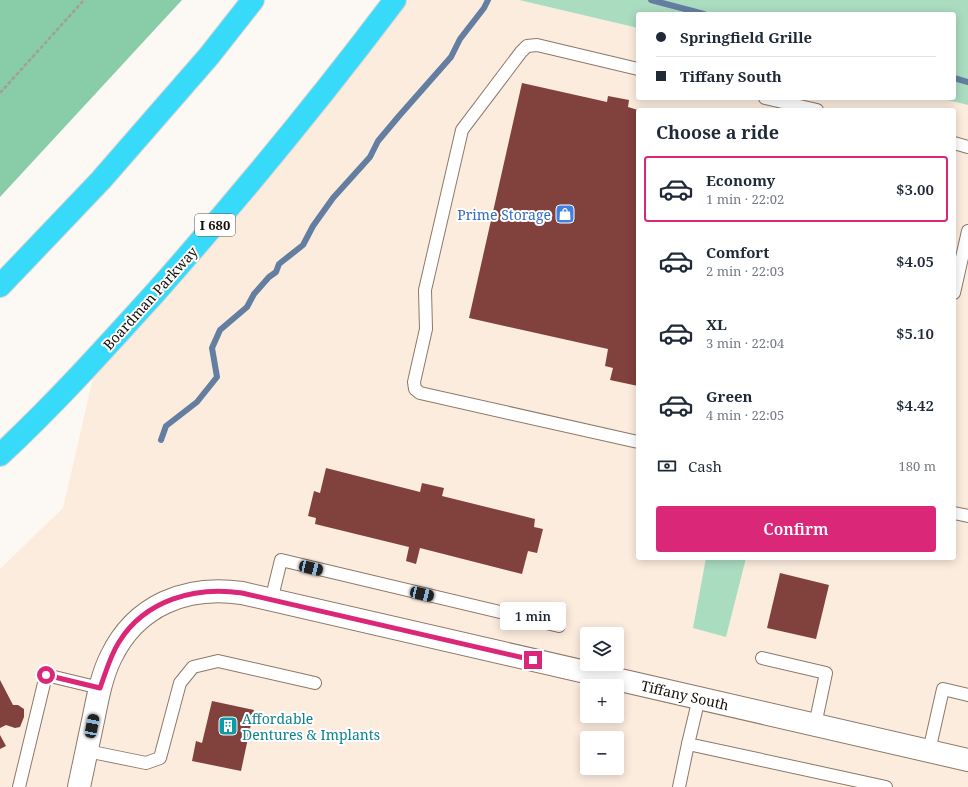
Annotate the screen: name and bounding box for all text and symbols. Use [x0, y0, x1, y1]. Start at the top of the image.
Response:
text: Springfield Grille [680, 27, 812, 47]
text: Tiffany South [680, 66, 782, 86]
text: Choose a ride [656, 120, 779, 144]
text: Economy [706, 170, 775, 190]
icon: car [658, 171, 694, 207]
text: $3.00 [896, 179, 934, 199]
text: 1 min · 22:02 [706, 190, 784, 208]
shop icon: Prime Storage [554, 203, 576, 225]
place label: Prime Storage [457, 205, 551, 224]
road number: I 680 [195, 214, 235, 236]
street label: Boardman Parkway [99, 242, 202, 354]
text: Comfort [706, 242, 769, 262]
icon: car [658, 243, 694, 279]
text: $4.05 [896, 251, 934, 271]
text: 2 min · 22:03 [706, 262, 784, 280]
text: XL [706, 314, 727, 334]
icon: car [658, 315, 694, 351]
text: $5.10 [896, 323, 934, 343]
text: 3 min · 22:04 [706, 334, 784, 352]
text: Green [706, 386, 753, 406]
icon: car [658, 387, 694, 423]
text: $4.42 [896, 395, 934, 415]
text: 4 min · 22:05 [706, 406, 784, 424]
icon: cash [656, 455, 678, 477]
text: Cash [688, 456, 722, 476]
text: 180 m [899, 457, 936, 475]
button: Confirm [656, 506, 936, 552]
car [298, 559, 324, 577]
car [409, 585, 435, 603]
callout: 1 min [500, 602, 566, 630]
text: 1 min [515, 607, 551, 625]
map controls [580, 627, 624, 775]
button: layers [580, 627, 624, 671]
route end [524, 651, 542, 669]
route start [37, 666, 55, 684]
street label: Tiffany South [639, 676, 731, 714]
button: + [580, 679, 624, 723]
place label: Affordable Dentures & Implants [242, 709, 380, 744]
car [84, 713, 100, 739]
building icon: Affordable Dentures & Implants [217, 715, 239, 737]
button: − [580, 731, 624, 775]

